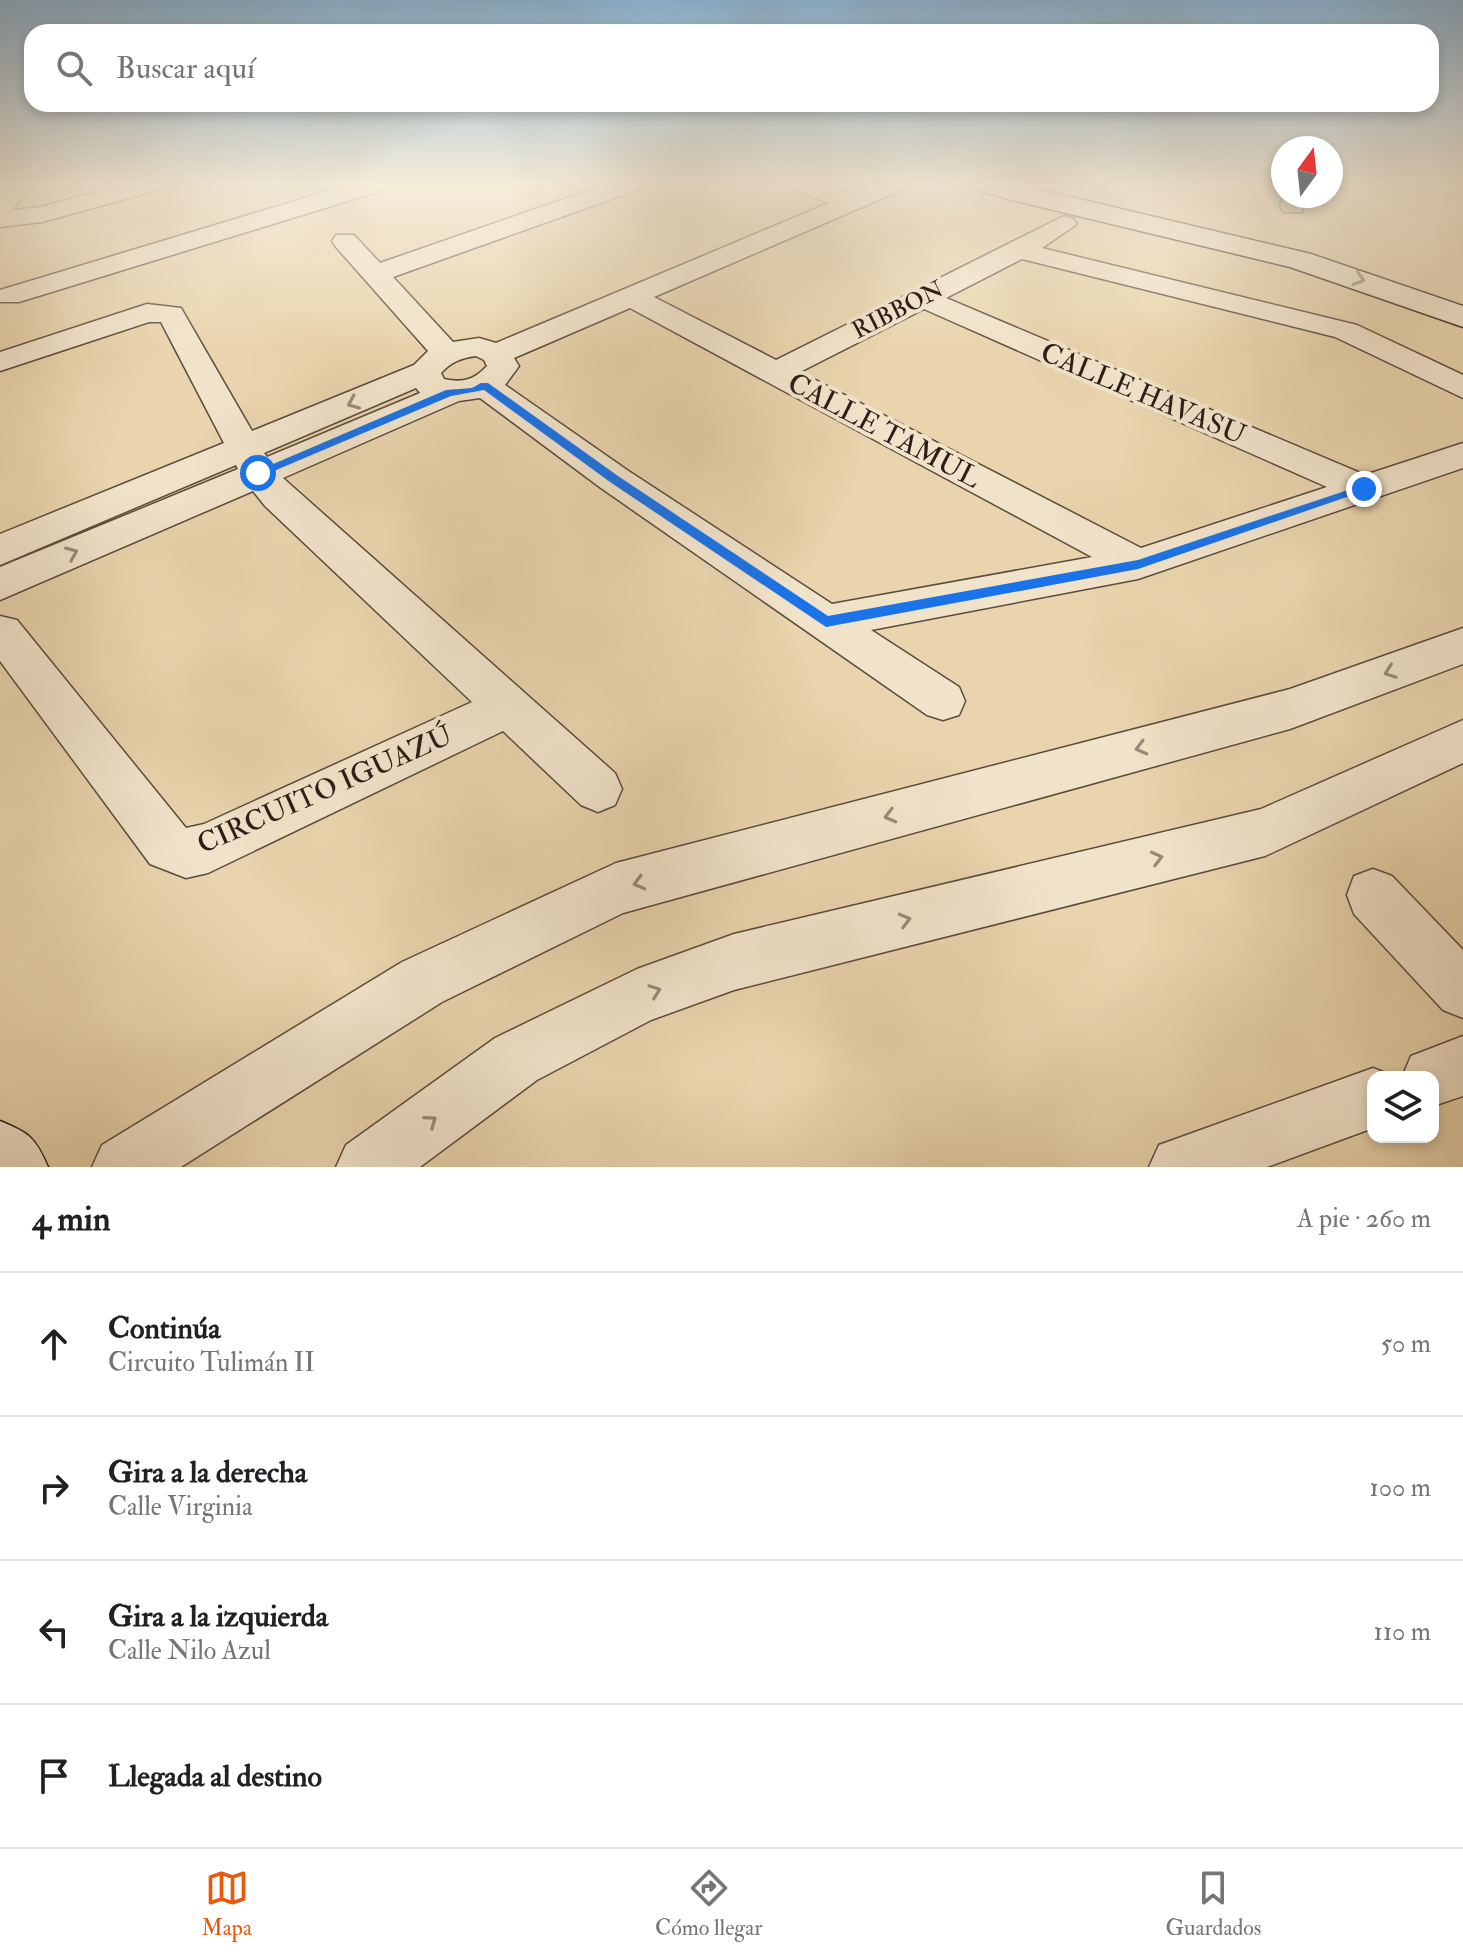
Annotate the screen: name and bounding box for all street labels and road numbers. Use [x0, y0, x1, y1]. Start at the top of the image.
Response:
street label: RIBBON [847, 274, 950, 346]
street label: CALLE HAVASU [1035, 335, 1251, 453]
street label: CALLE TAMUL [782, 365, 986, 497]
street label: CIRCUITO IGUAZÚ [192, 718, 458, 862]

